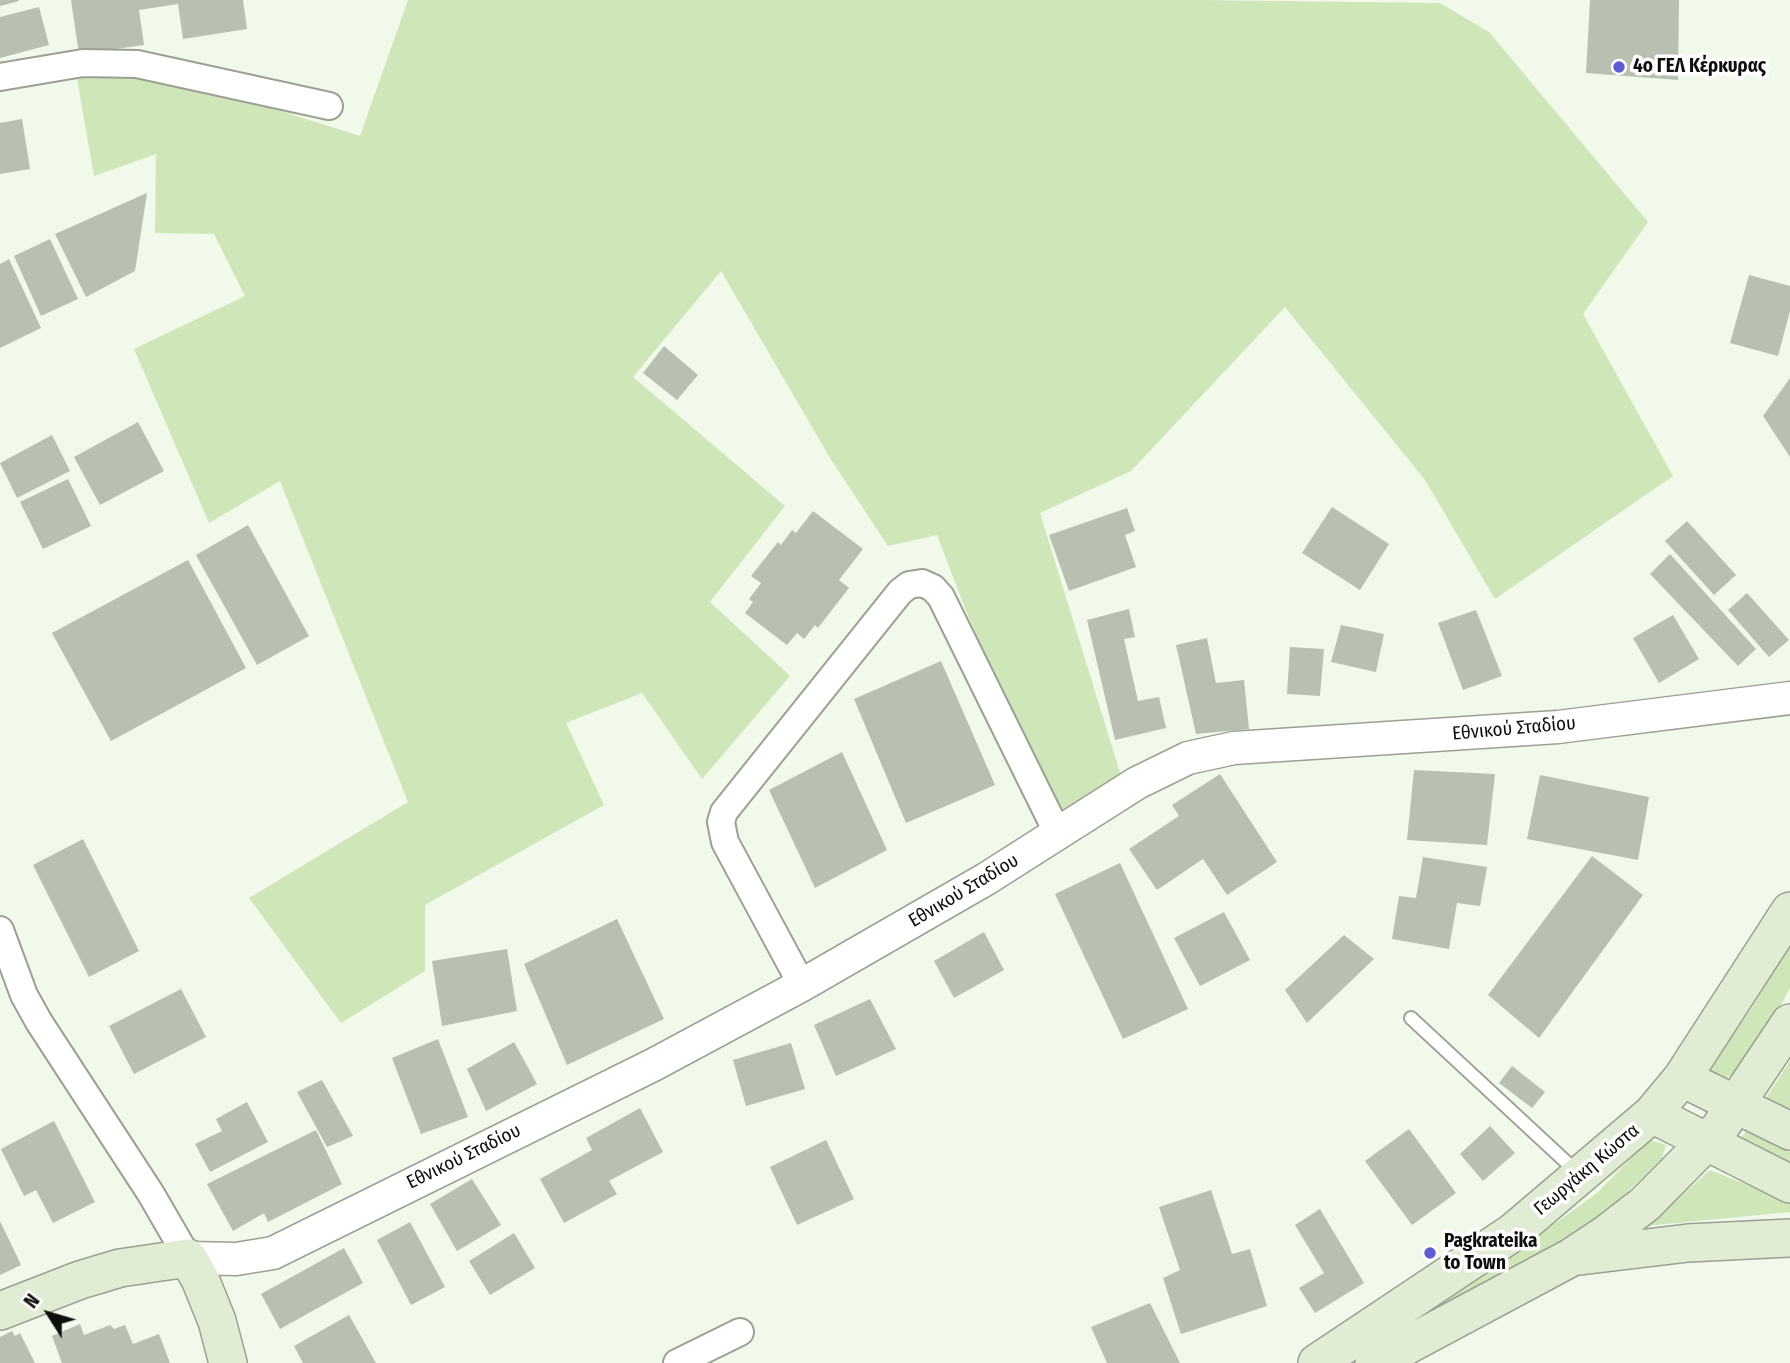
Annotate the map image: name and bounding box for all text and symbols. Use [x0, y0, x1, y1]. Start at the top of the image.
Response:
place label: 4ο ΓΕΛ Κέρκυρας [1633, 56, 1766, 78]
marker: 4ο ΓΕΛ Κέρκυρας [1611, 59, 1627, 75]
street label: Εθνικού Σταδίου [1451, 712, 1577, 746]
street label: Εθνικού Σταδίου [905, 849, 1023, 933]
street label: Γεωργάκη Κώστα [1530, 1119, 1644, 1221]
street label: Εθνικού Σταδίου [403, 1120, 525, 1194]
place label: Pagkrateika to Town [1444, 1231, 1537, 1275]
marker: Pagkrateika to Town [1422, 1245, 1438, 1261]
north arrow [14, 1279, 84, 1349]
text: N [19, 1290, 44, 1313]

